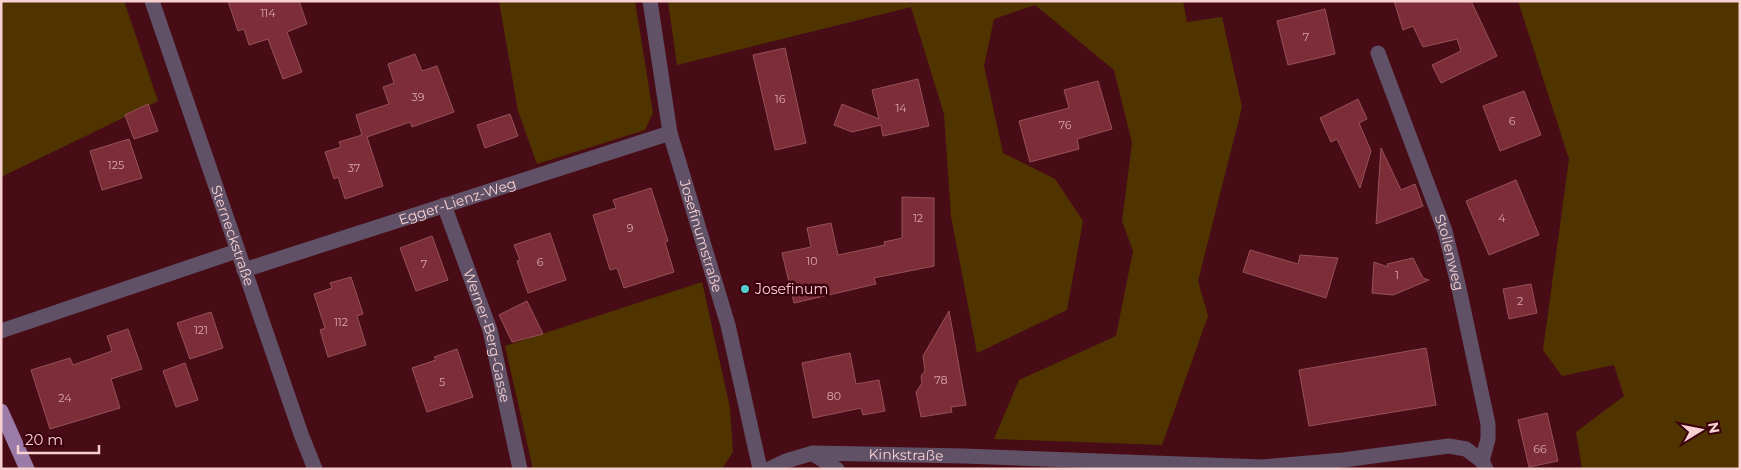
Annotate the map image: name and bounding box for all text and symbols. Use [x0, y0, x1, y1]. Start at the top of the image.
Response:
house number: 114 [260, 6, 276, 20]
house number: 7 [1303, 30, 1309, 44]
house number: 39 [412, 90, 425, 104]
house number: 16 [775, 92, 786, 106]
house number: 14 [895, 101, 907, 115]
house number: 6 [1509, 114, 1516, 128]
house number: 76 [1059, 118, 1072, 132]
house number: 125 [108, 158, 124, 172]
house number: 37 [348, 161, 360, 175]
street label: Egger-Lienz-Weg [396, 174, 518, 229]
street label: Josefinumstraße [675, 176, 727, 295]
street label: Sterneckstraße [207, 183, 258, 288]
house number: 12 [913, 211, 923, 225]
house number: 4 [1498, 211, 1506, 225]
street label: Stollenweg [1430, 212, 1468, 292]
house number: 9 [627, 221, 634, 235]
house number: 10 [806, 254, 818, 268]
house number: 6 [537, 255, 544, 269]
house number: 7 [421, 257, 427, 271]
street label: Werner-Berg-Gasse [459, 266, 514, 404]
house number: 1 [1395, 268, 1399, 282]
place label: Josefinum [754, 280, 828, 298]
marker: Josefinum [739, 283, 751, 295]
house number: 2 [1517, 294, 1523, 308]
house number: 112 [334, 315, 348, 329]
house number: 121 [194, 323, 208, 337]
house number: 78 [934, 373, 948, 387]
house number: 5 [439, 375, 445, 389]
house number: 80 [827, 389, 841, 403]
house number: 24 [58, 391, 72, 405]
north arrow [1676, 405, 1726, 455]
text: N [1704, 421, 1724, 435]
scale bar [18, 422, 99, 454]
text: 20 m [25, 430, 63, 449]
house number: 66 [1533, 442, 1547, 456]
street label: Kinkstraße [868, 445, 944, 465]

